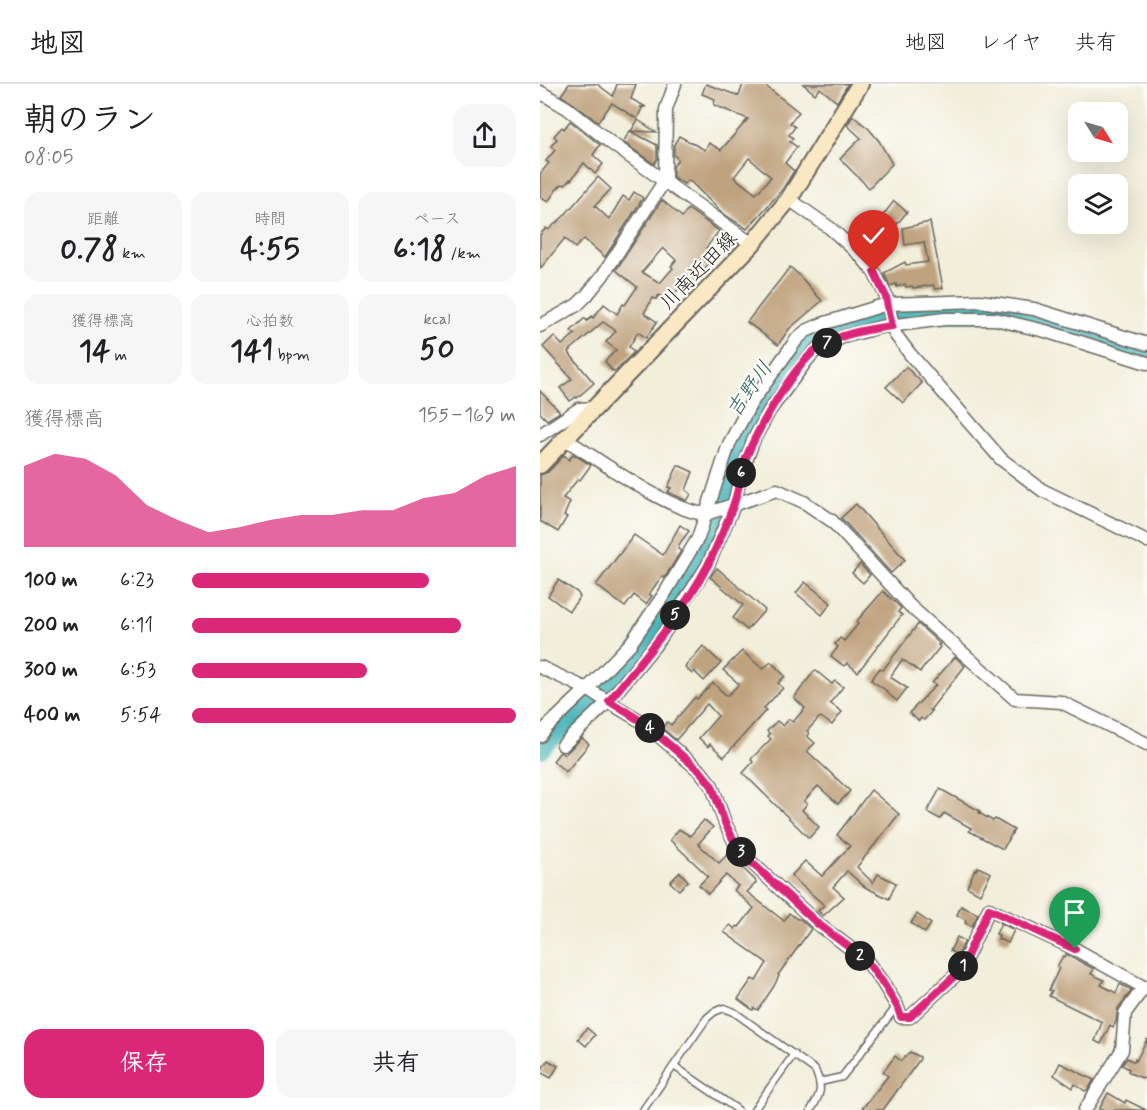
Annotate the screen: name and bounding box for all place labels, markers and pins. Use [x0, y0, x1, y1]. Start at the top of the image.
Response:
pin [848, 210, 899, 272]
pin: 7 [812, 328, 842, 358]
pin: 6 [726, 458, 756, 488]
pin: 5 [660, 600, 690, 630]
pin: 4 [635, 713, 665, 743]
pin: 3 [726, 837, 756, 867]
pin [1049, 887, 1100, 949]
pin: 2 [845, 941, 875, 971]
pin: 1 [948, 951, 978, 981]

